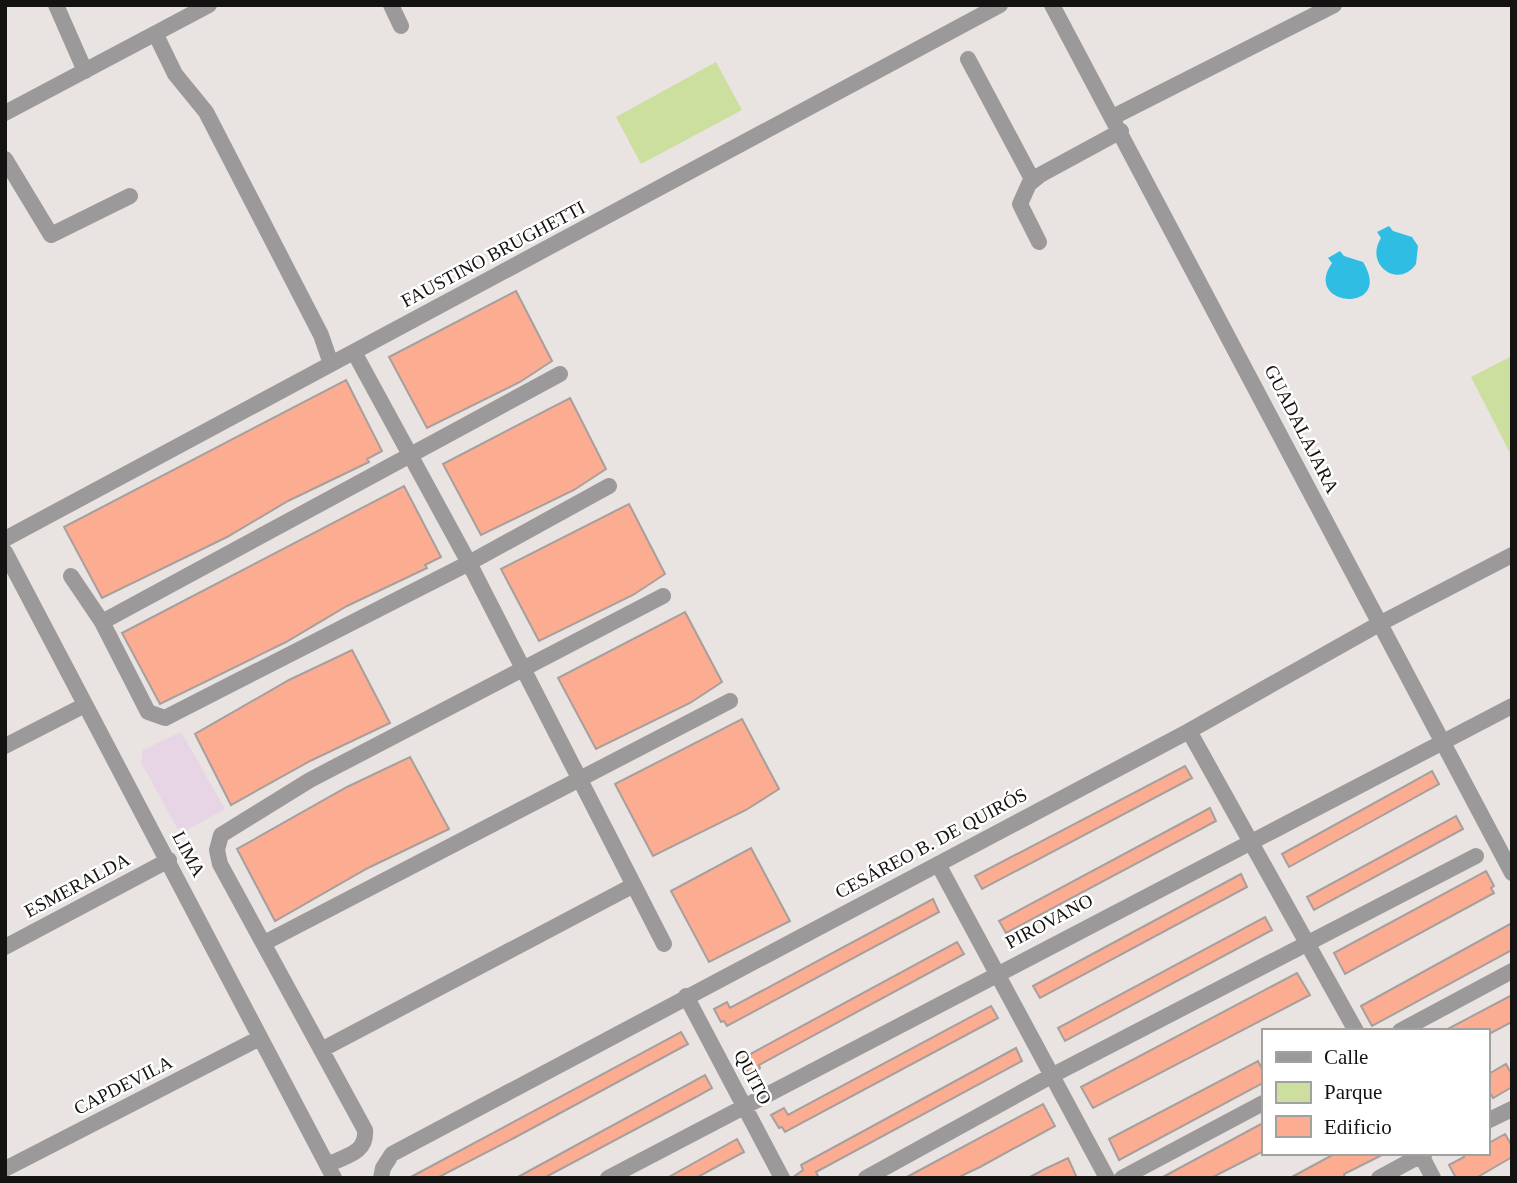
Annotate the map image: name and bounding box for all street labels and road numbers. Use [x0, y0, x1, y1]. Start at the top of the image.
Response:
street label: FAUSTINO BRUGHETTI [398, 197, 588, 311]
street label: GUADALAJARA [1261, 361, 1344, 497]
street label: CESÁREO B. DE QUIRÓS [831, 783, 1031, 903]
street label: LIMA [168, 828, 210, 881]
street label: ESMERALDA [21, 848, 133, 922]
street label: PIROVANO [1002, 889, 1096, 953]
street label: QUITO [730, 1046, 776, 1108]
street label: CAPDEVILA [70, 1051, 176, 1119]

